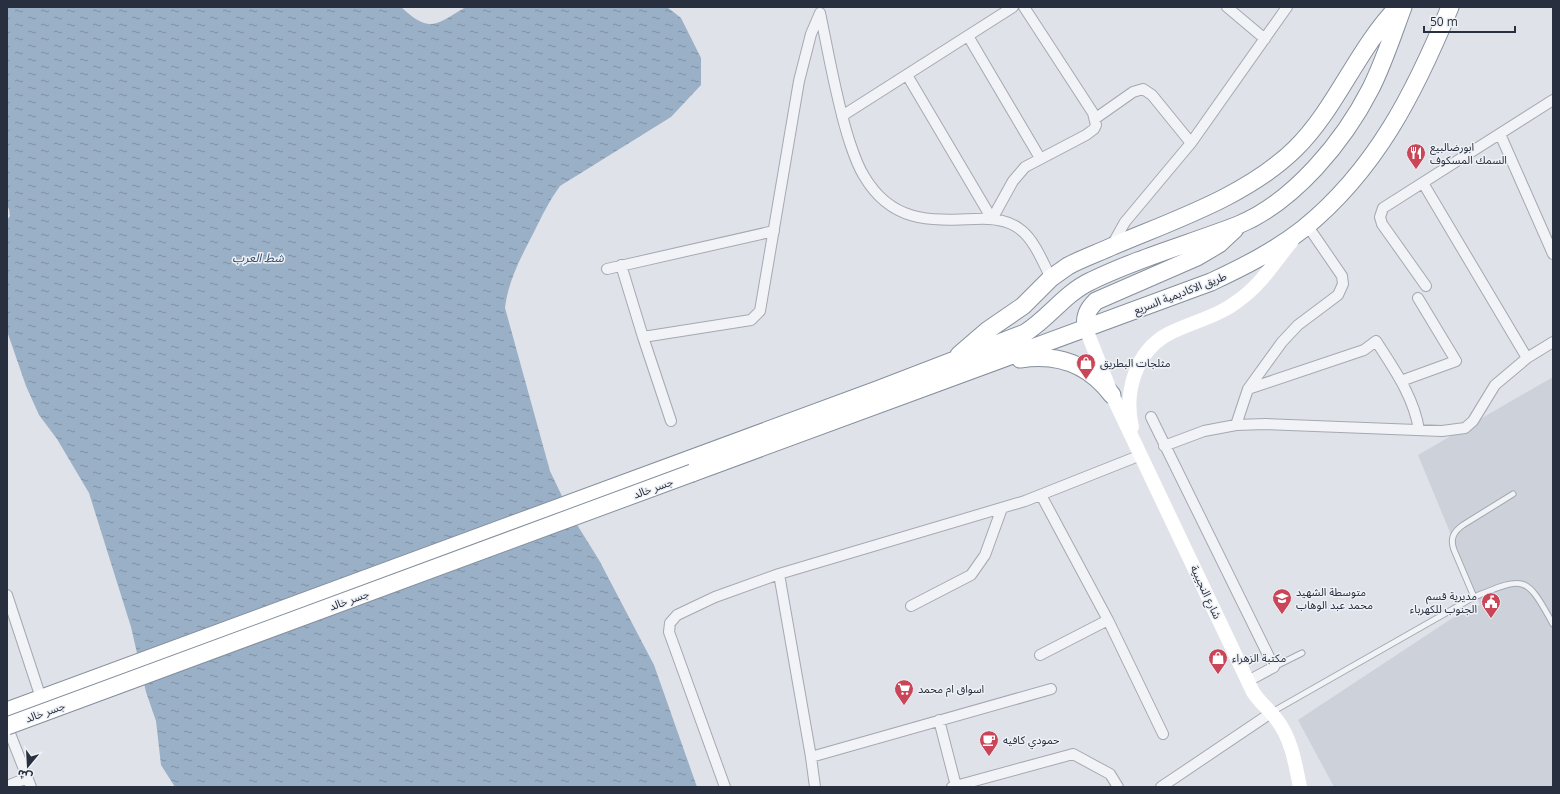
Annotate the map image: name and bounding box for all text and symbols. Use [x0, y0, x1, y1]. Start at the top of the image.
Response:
scale bar [1424, 8, 1515, 34]
text: 50 m [1430, 13, 1458, 30]
place label: ابورضالبيع السمك المسكوف [1430, 139, 1507, 167]
restaurant icon: ابورضالبيع السمك المسكوف [1405, 142, 1427, 170]
water label: شط العرب [232, 249, 284, 266]
street label: طريق الاكاديمية السريع [1131, 268, 1229, 318]
shop icon: مثلجات البطريق [1075, 352, 1097, 380]
place label: مثلجات البطريق [1100, 355, 1171, 370]
street label: جسر خالد [631, 473, 675, 502]
street label: شارع النجيبية [1187, 562, 1226, 622]
place label: متوسطة الشهيد محمد عبد الوهاب [1296, 584, 1373, 612]
street label: جسر خالد [327, 585, 371, 614]
school or university icon: متوسطة الشهيد محمد عبد الوهاب [1271, 587, 1293, 615]
place label: مديرية قسم الجنوب للكهرباء [1410, 588, 1477, 616]
public building icon: مديرية قسم الجنوب للكهرباء [1480, 591, 1502, 619]
shop icon: مكتبة الزهراء [1207, 647, 1229, 675]
place label: مكتبة الزهراء [1232, 650, 1287, 665]
supermarket icon: اسواق ام محمد [893, 678, 915, 706]
place label: اسواق ام محمد [918, 681, 984, 697]
street label: جسر خالد [23, 697, 67, 726]
cafe icon: حمودي كافيه [978, 729, 1000, 757]
place label: حمودي كافيه [1003, 732, 1060, 750]
north arrow [8, 746, 48, 786]
text: ش [15, 767, 34, 785]

